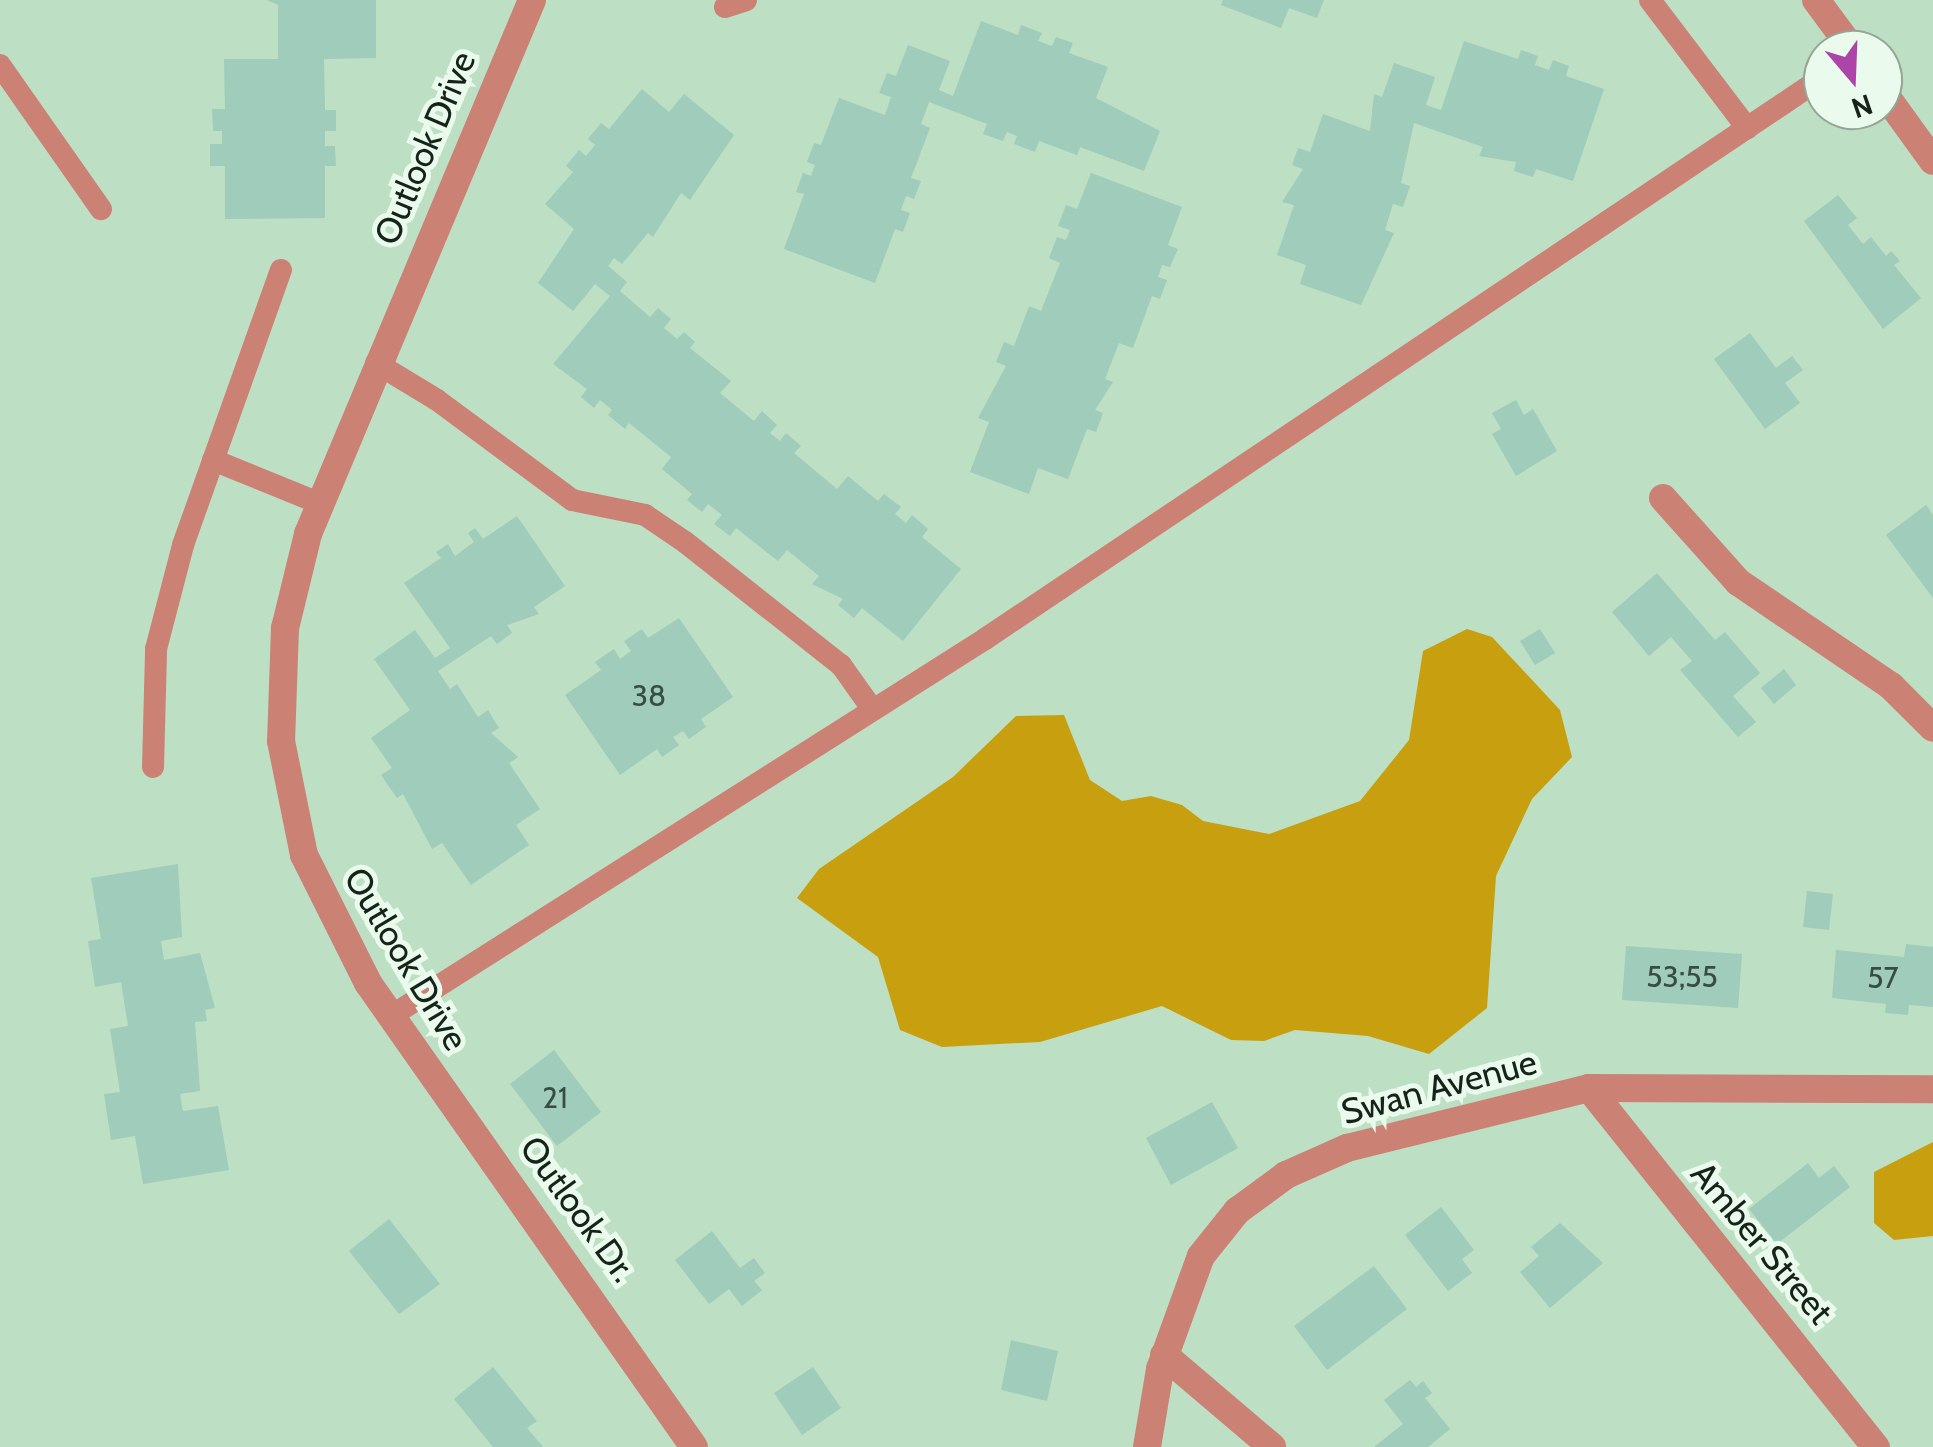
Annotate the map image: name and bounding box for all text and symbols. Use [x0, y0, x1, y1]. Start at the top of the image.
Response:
north arrow [1803, 30, 1903, 130]
street label: Outlook Drive [366, 45, 484, 251]
text: N [1847, 87, 1877, 126]
house number: 38 [632, 678, 666, 714]
street label: Outlook Drive [335, 860, 477, 1058]
house number: 53;55 [1646, 959, 1718, 995]
house number: 57 [1867, 960, 1899, 996]
street label: Swan Avenue [1337, 1041, 1541, 1133]
house number: 21 [542, 1080, 568, 1116]
street label: Outlook Dr. [511, 1128, 645, 1290]
street label: Amber Street [1682, 1153, 1842, 1333]

